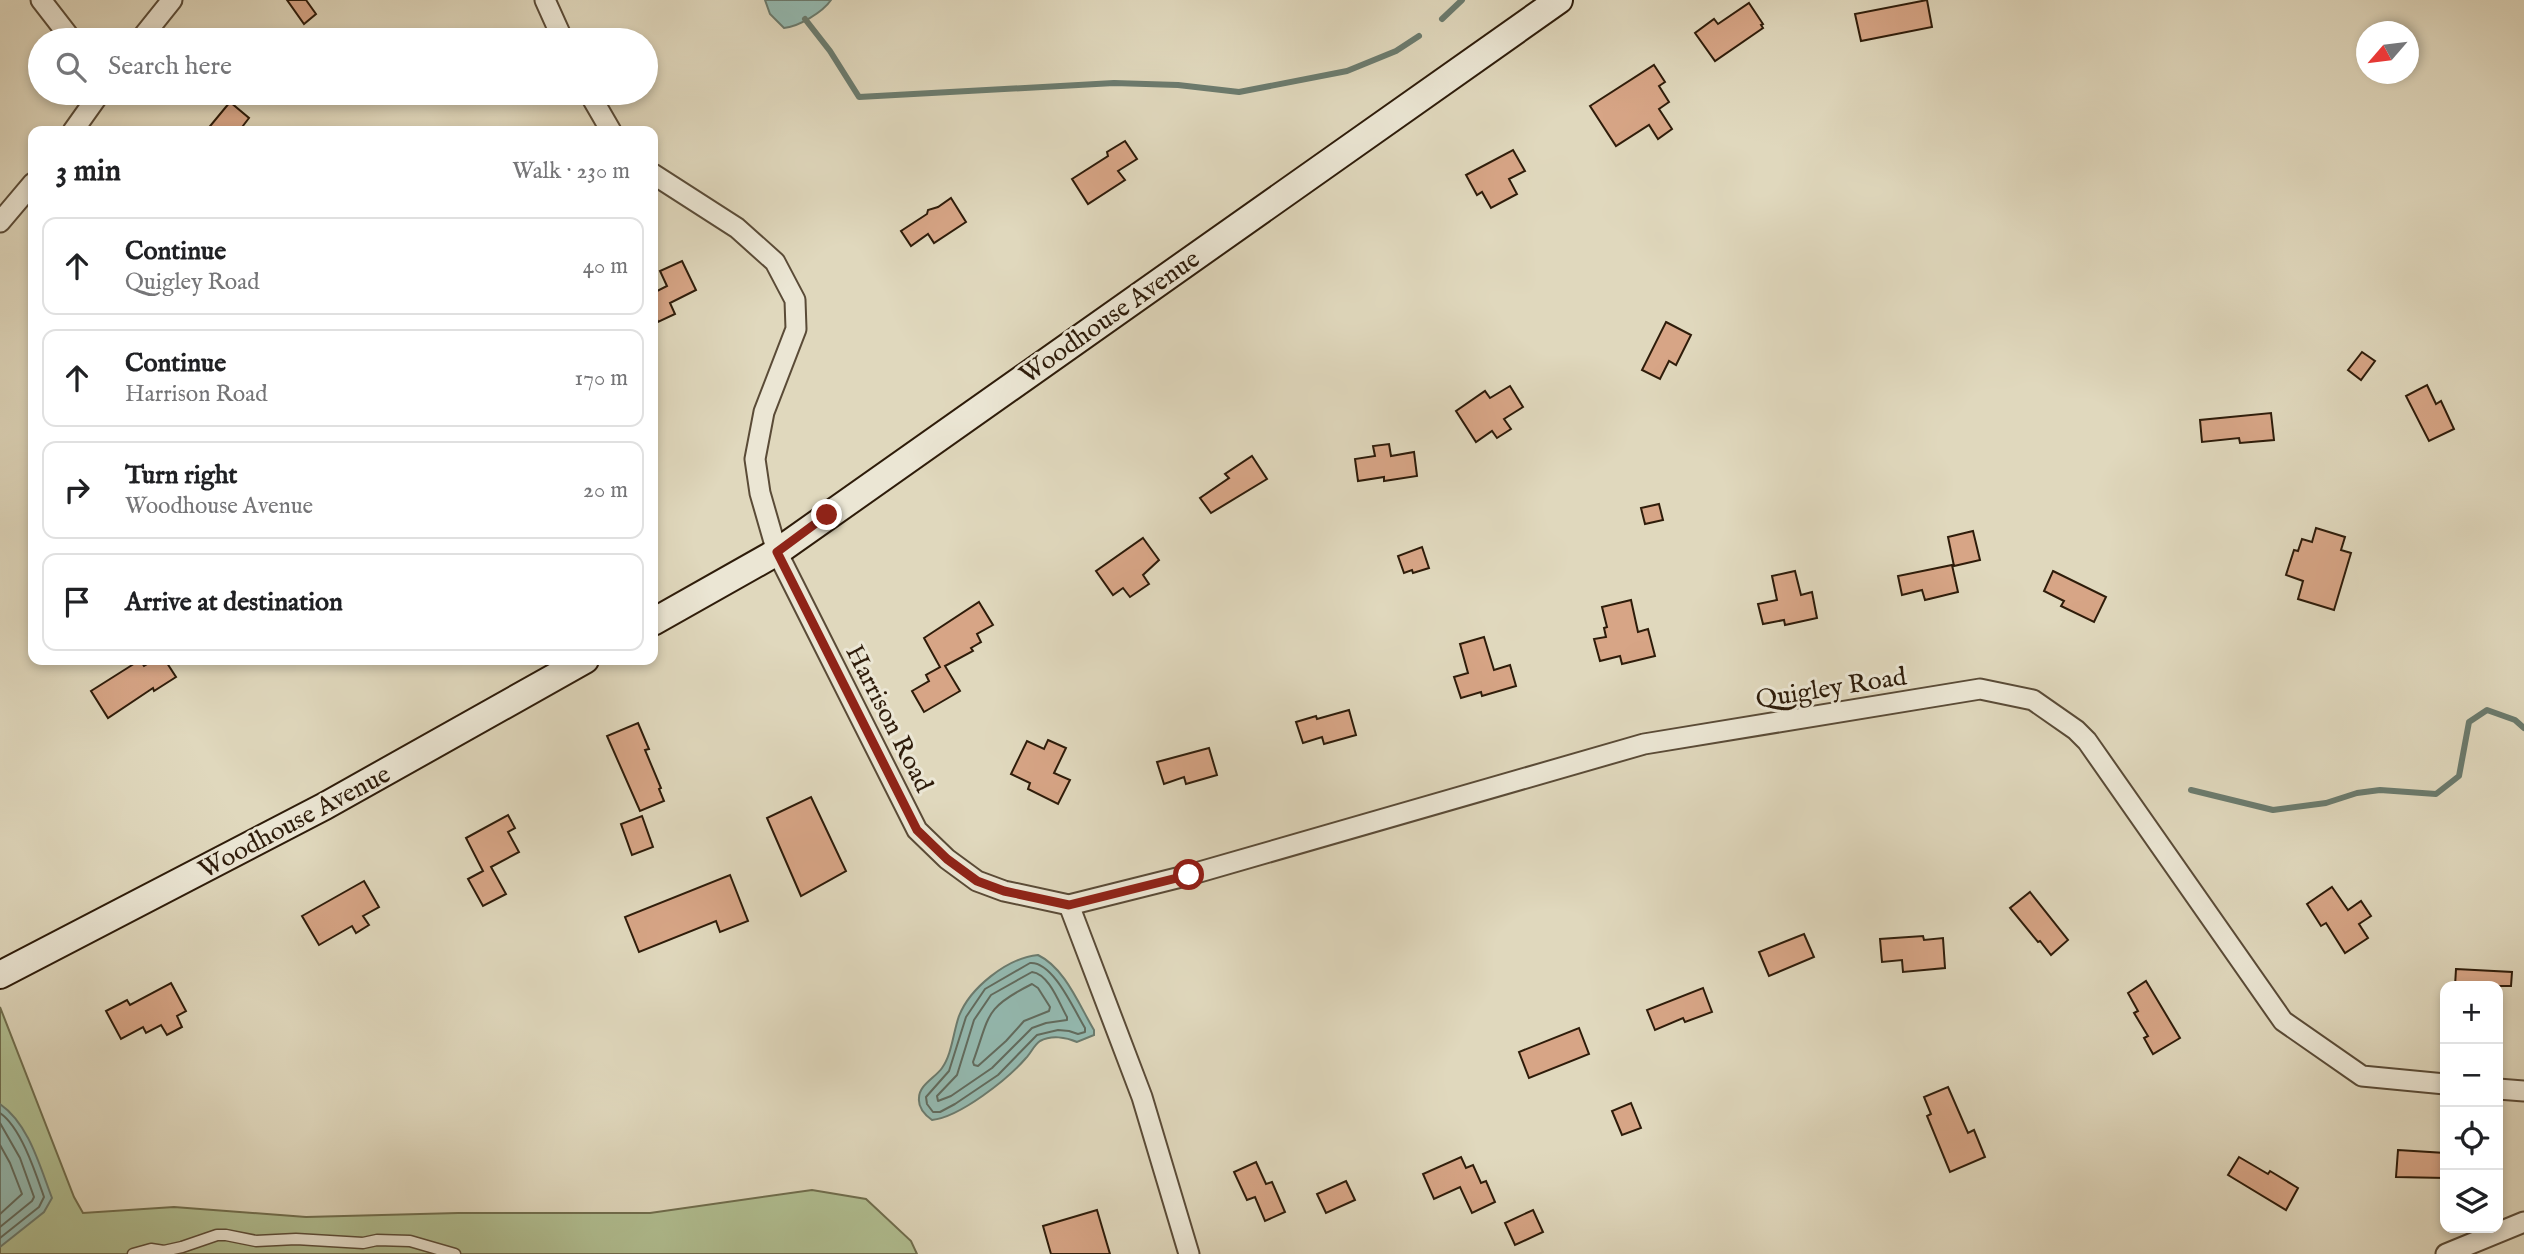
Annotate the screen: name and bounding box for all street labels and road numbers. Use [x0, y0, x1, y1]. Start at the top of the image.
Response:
street label: Woodhouse Avenue [1013, 243, 1206, 392]
street label: Harrison Road [837, 639, 940, 798]
street label: Quigley Road [1754, 660, 1909, 717]
street label: Woodhouse Avenue [193, 758, 396, 887]

